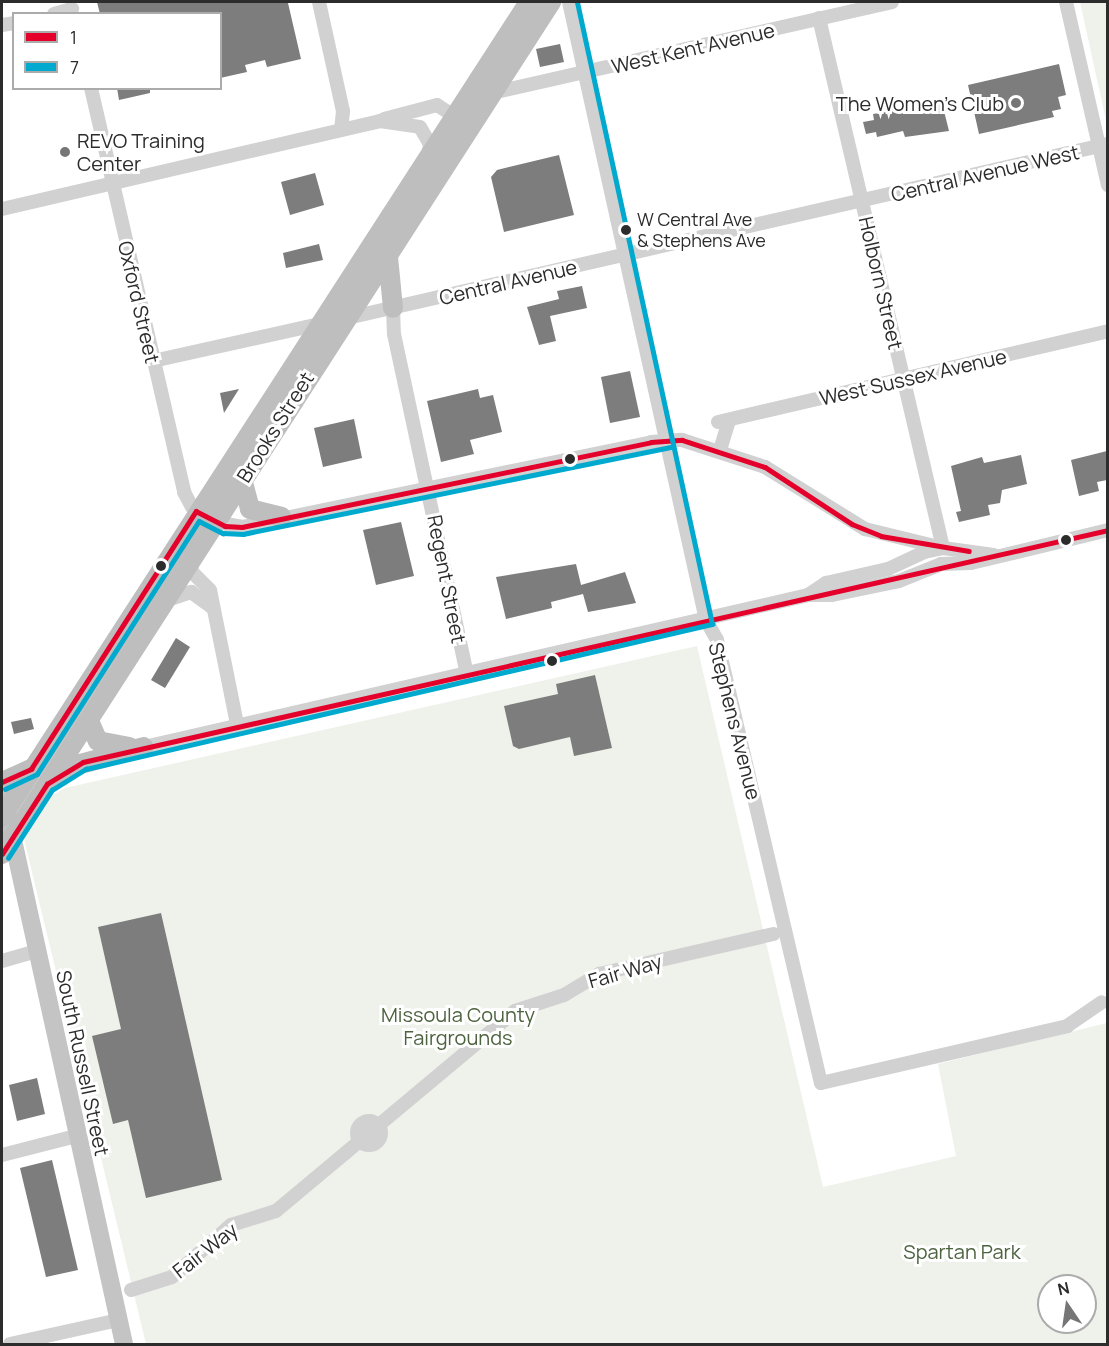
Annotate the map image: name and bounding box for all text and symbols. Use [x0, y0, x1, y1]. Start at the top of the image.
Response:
legend [12, 12, 222, 90]
street label: West Kent Avenue [609, 18, 777, 78]
text: 1 [70, 25, 77, 49]
text: 7 [70, 55, 79, 79]
place label: The Women's Club [836, 91, 1004, 115]
marker: The Women's Club [1009, 96, 1023, 110]
place label: REVO Training Center [77, 128, 205, 175]
street label: Central Avenue West [889, 140, 1081, 206]
marker: REVO Training Center [58, 145, 72, 159]
place label: W Central Ave & Stephens Ave [637, 209, 766, 252]
street label: Holborn Street [854, 214, 908, 352]
marker: W Central Ave & Stephens Ave [620, 224, 632, 236]
street label: Oxford Street [113, 239, 165, 365]
street label: Central Avenue [437, 254, 579, 310]
street label: West Sussex Avenue [817, 344, 1009, 410]
street label: Brooks Street [231, 367, 319, 487]
unlabelled marker [564, 453, 576, 465]
street label: Regent Street [423, 513, 471, 645]
unlabelled marker [1060, 534, 1072, 546]
unlabelled marker [155, 560, 167, 572]
street label: Stephens Avenue [704, 640, 766, 802]
unlabelled marker [546, 655, 558, 667]
street label: Fair Way [585, 949, 665, 993]
street label: South Russell Street [52, 968, 114, 1158]
park label: Missoula County Fairgrounds [381, 1003, 535, 1050]
street label: Fair Way [168, 1217, 242, 1283]
park label: Spartan Park [903, 1239, 1021, 1263]
north arrow [1037, 1274, 1097, 1334]
text: N [1055, 1276, 1071, 1300]

